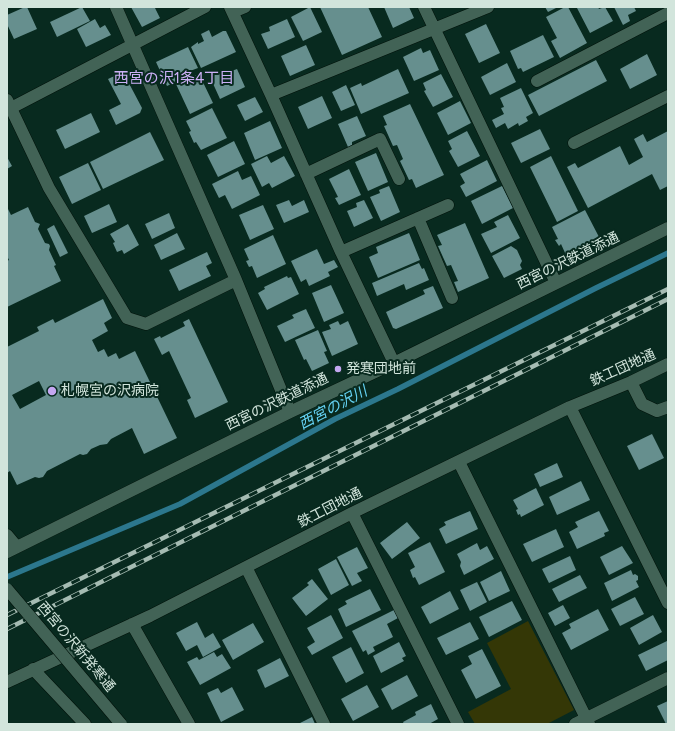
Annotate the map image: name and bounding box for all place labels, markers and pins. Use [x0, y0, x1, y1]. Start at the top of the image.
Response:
place label: 発寒団地前 [346, 361, 416, 377]
marker: 発寒団地前 [333, 364, 343, 374]
place label: 札幌宮の沢病院 [61, 383, 159, 399]
marker: 札幌宮の沢病院 [46, 385, 58, 397]

